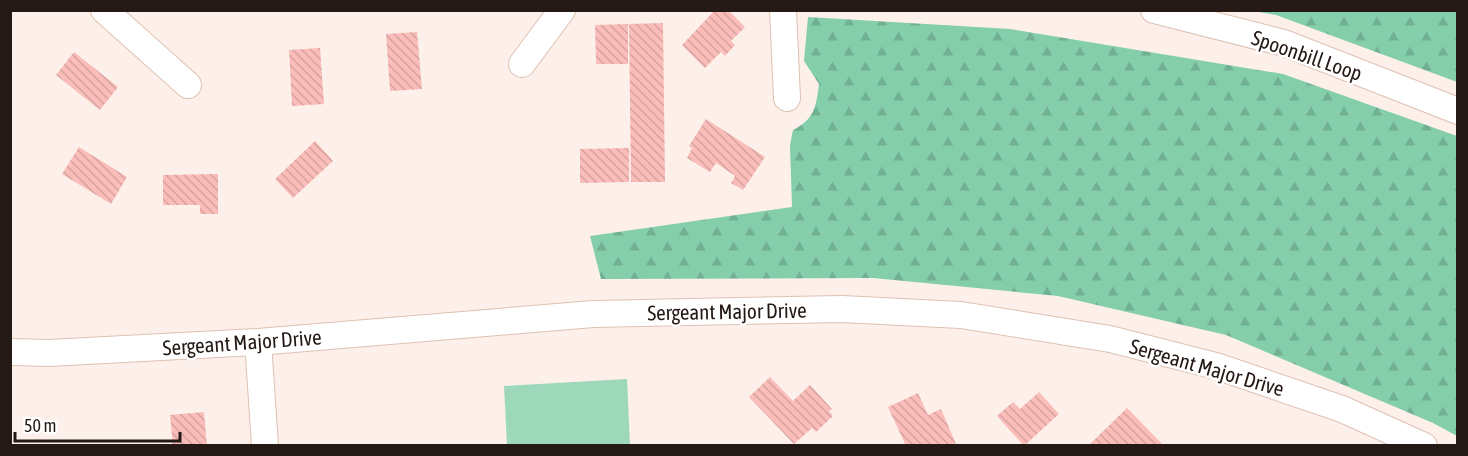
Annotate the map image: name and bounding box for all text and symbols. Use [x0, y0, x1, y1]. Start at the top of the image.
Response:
street label: Spoonbill Loop [1249, 25, 1365, 85]
street label: Sergeant Major Drive [647, 298, 807, 324]
street label: Sergeant Major Drive [162, 324, 322, 360]
street label: Sergeant Major Drive [1127, 334, 1287, 400]
scale bar [15, 405, 180, 443]
text: 50 m [24, 415, 56, 436]

